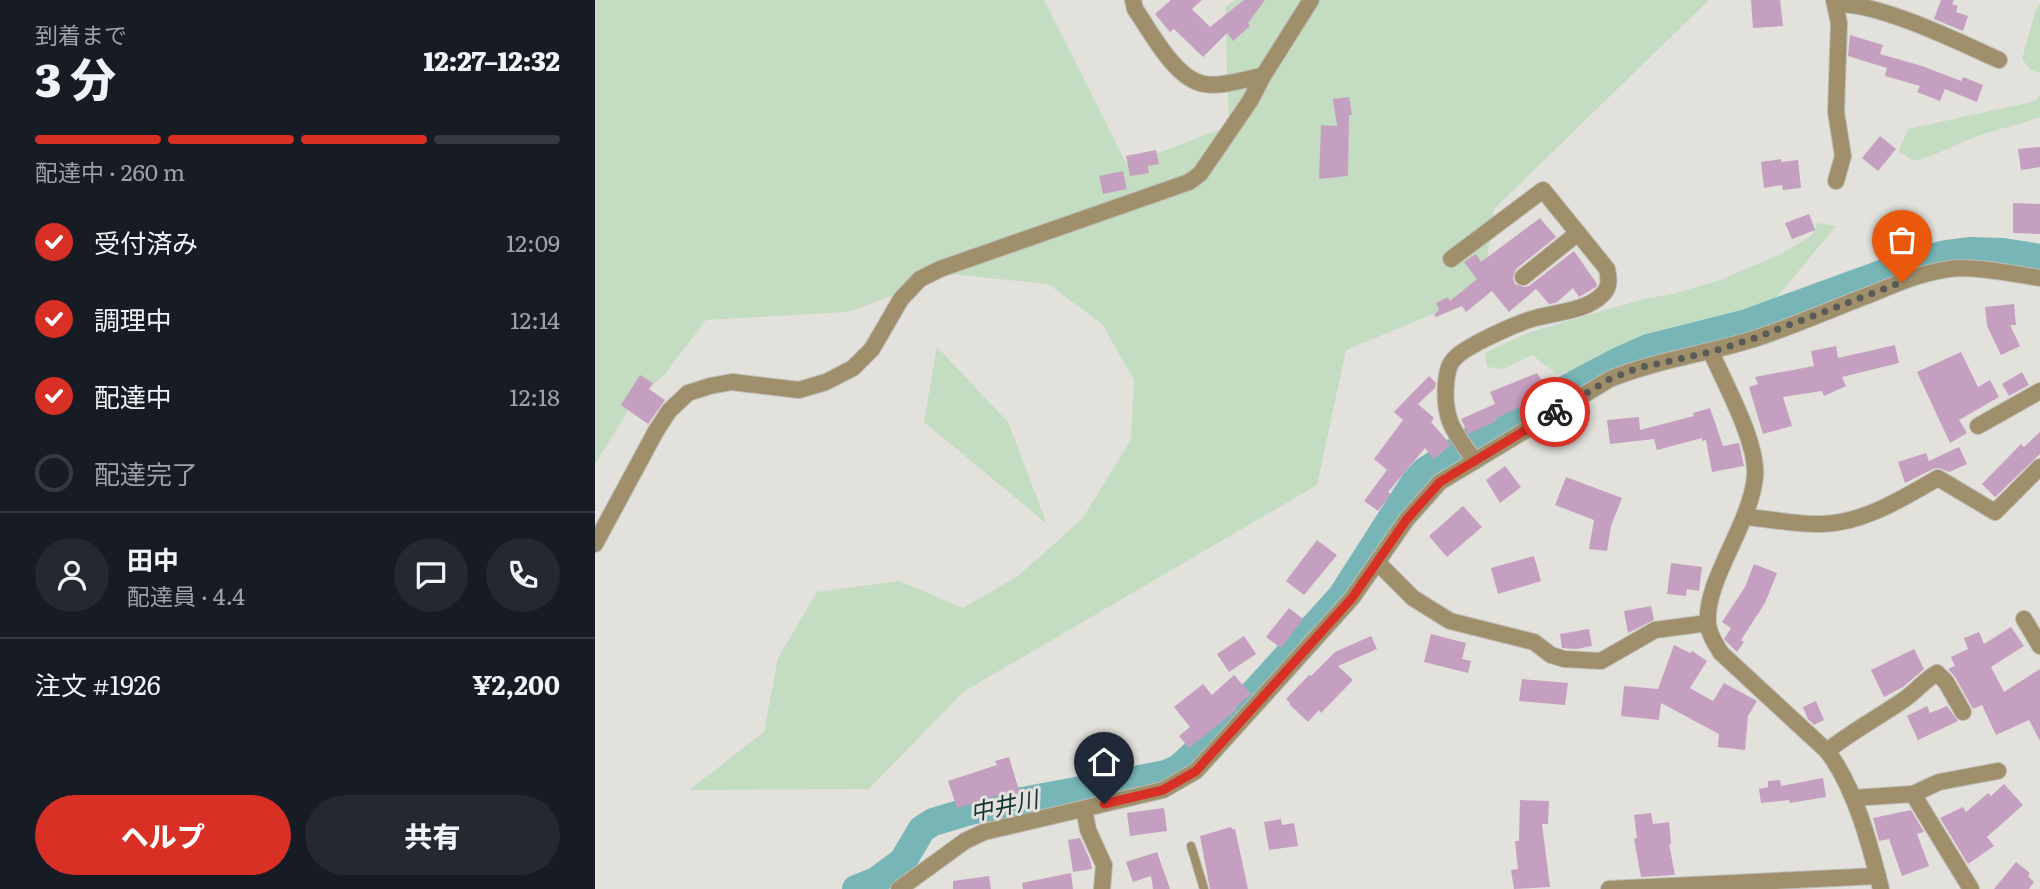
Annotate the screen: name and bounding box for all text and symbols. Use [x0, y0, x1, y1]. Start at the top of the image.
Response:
text: 到着まで [35, 17, 127, 51]
text: 12:27–12:32 [423, 40, 560, 79]
text: 3 分 [35, 43, 116, 111]
text: 配達中 · 260 m [35, 154, 185, 188]
pin [1872, 210, 1932, 282]
icon: bag [1883, 221, 1921, 259]
text: 受付済み [94, 222, 198, 261]
icon: check [35, 223, 73, 261]
text: 12:09 [506, 225, 560, 259]
text: 調理中 [94, 299, 172, 338]
icon: check [35, 300, 73, 338]
text: 12:14 [510, 302, 560, 336]
text: 配達中 [94, 376, 172, 415]
icon: check [35, 377, 73, 415]
courier [1520, 377, 1590, 447]
text: 12:18 [509, 379, 560, 413]
icon: bike [1536, 393, 1574, 431]
text: 配達完了 [94, 453, 198, 492]
button: person [35, 538, 109, 612]
button: chat [394, 538, 468, 612]
button: phone [486, 538, 560, 612]
text: 田中 [127, 539, 179, 578]
text: 配達員 · 4.4 [127, 578, 245, 612]
text: 注文 #1926 [35, 664, 161, 703]
text: ¥2,200 [472, 664, 560, 703]
pin [1074, 732, 1134, 804]
icon: home [1085, 743, 1123, 781]
water label: 中井川 [966, 780, 1044, 828]
button: ヘルプ [35, 795, 291, 875]
button: 共有 [305, 795, 560, 875]

